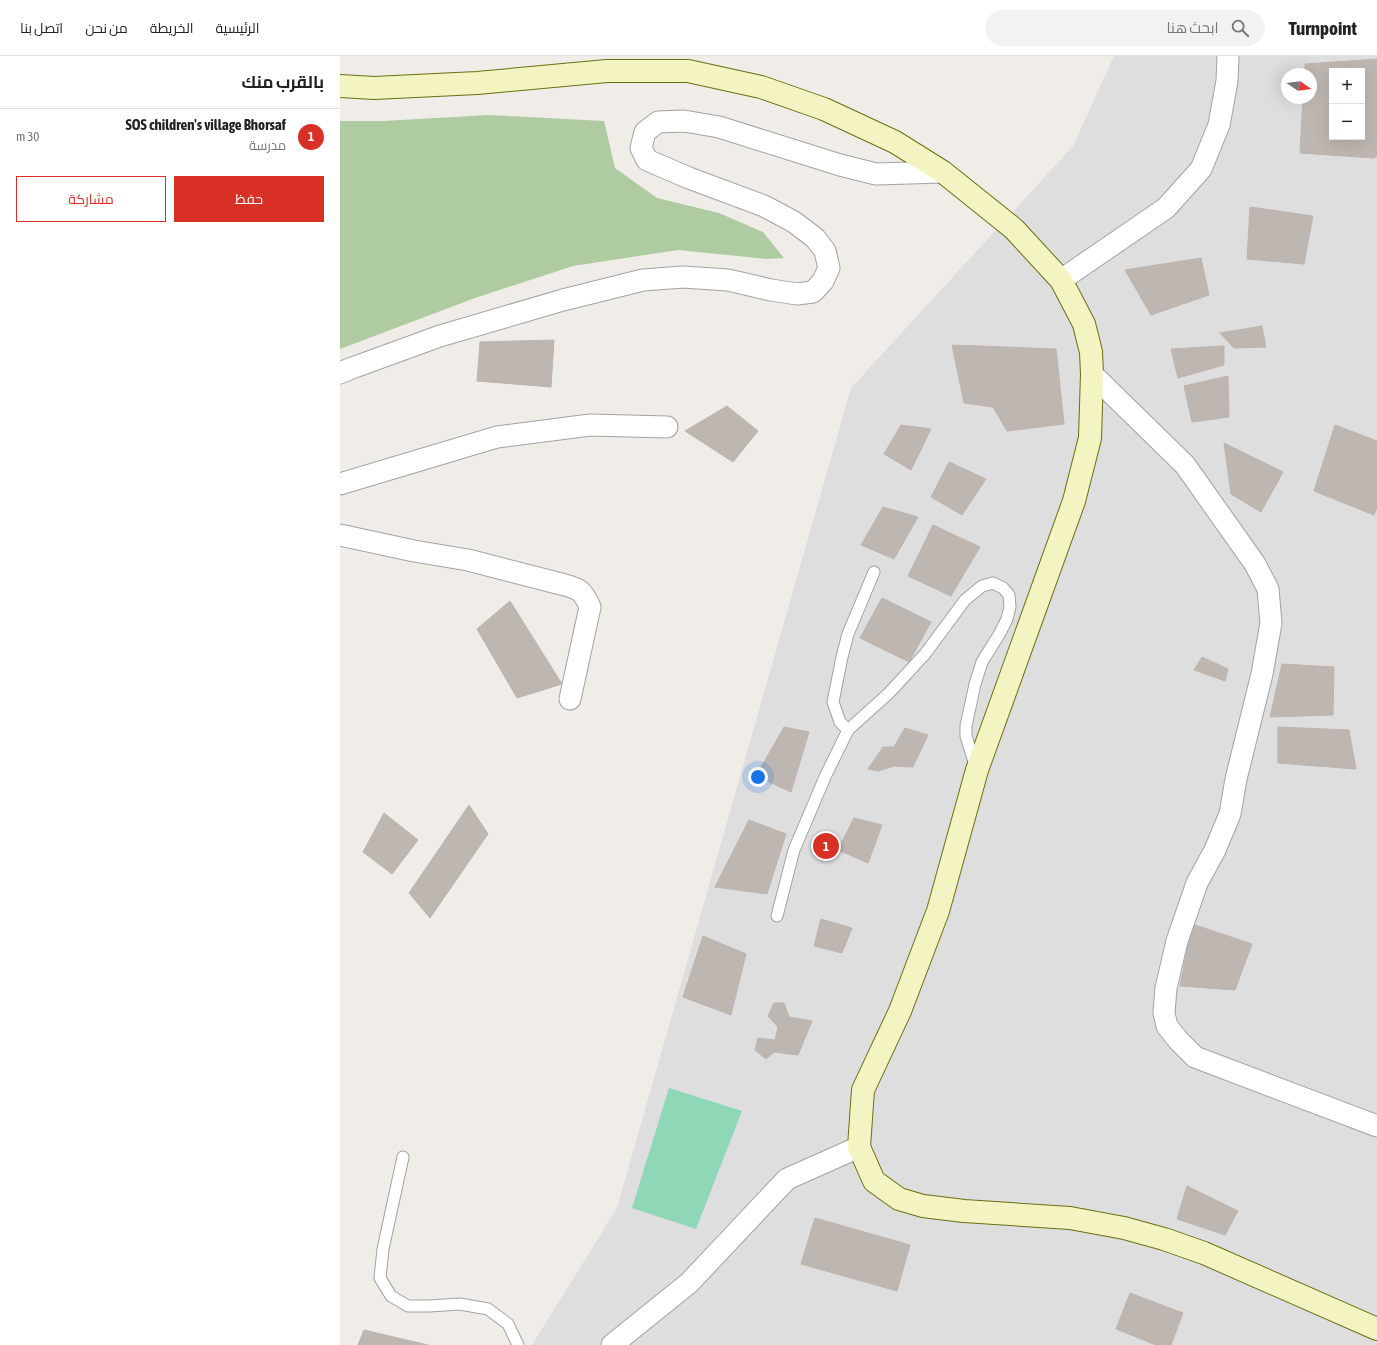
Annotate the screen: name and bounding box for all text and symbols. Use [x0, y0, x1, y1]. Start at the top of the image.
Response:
search box [985, 10, 1265, 46]
icon: search [1229, 17, 1251, 39]
text: Turnpoint [1289, 17, 1357, 39]
text: ابحث هنا [1166, 19, 1219, 36]
text: اتصل بنا [20, 20, 63, 36]
text: من نحن [85, 20, 128, 36]
text: الخريطة [150, 20, 194, 36]
text: الرئيسية [216, 20, 259, 36]
north arrow [1281, 68, 1317, 104]
map controls [1329, 68, 1365, 140]
button: + [1329, 68, 1365, 104]
text: بالقرب منك [241, 72, 324, 92]
button: − [1329, 104, 1365, 140]
text: SOS children's village Bhorsaf [126, 116, 286, 133]
text: 30 m [16, 129, 39, 144]
text: 1 [308, 129, 314, 144]
text: مدرسة [249, 138, 286, 153]
button: مشاركة [16, 176, 166, 222]
button: حفظ [174, 176, 324, 222]
your location [748, 767, 768, 787]
pin: 1 [813, 831, 839, 861]

